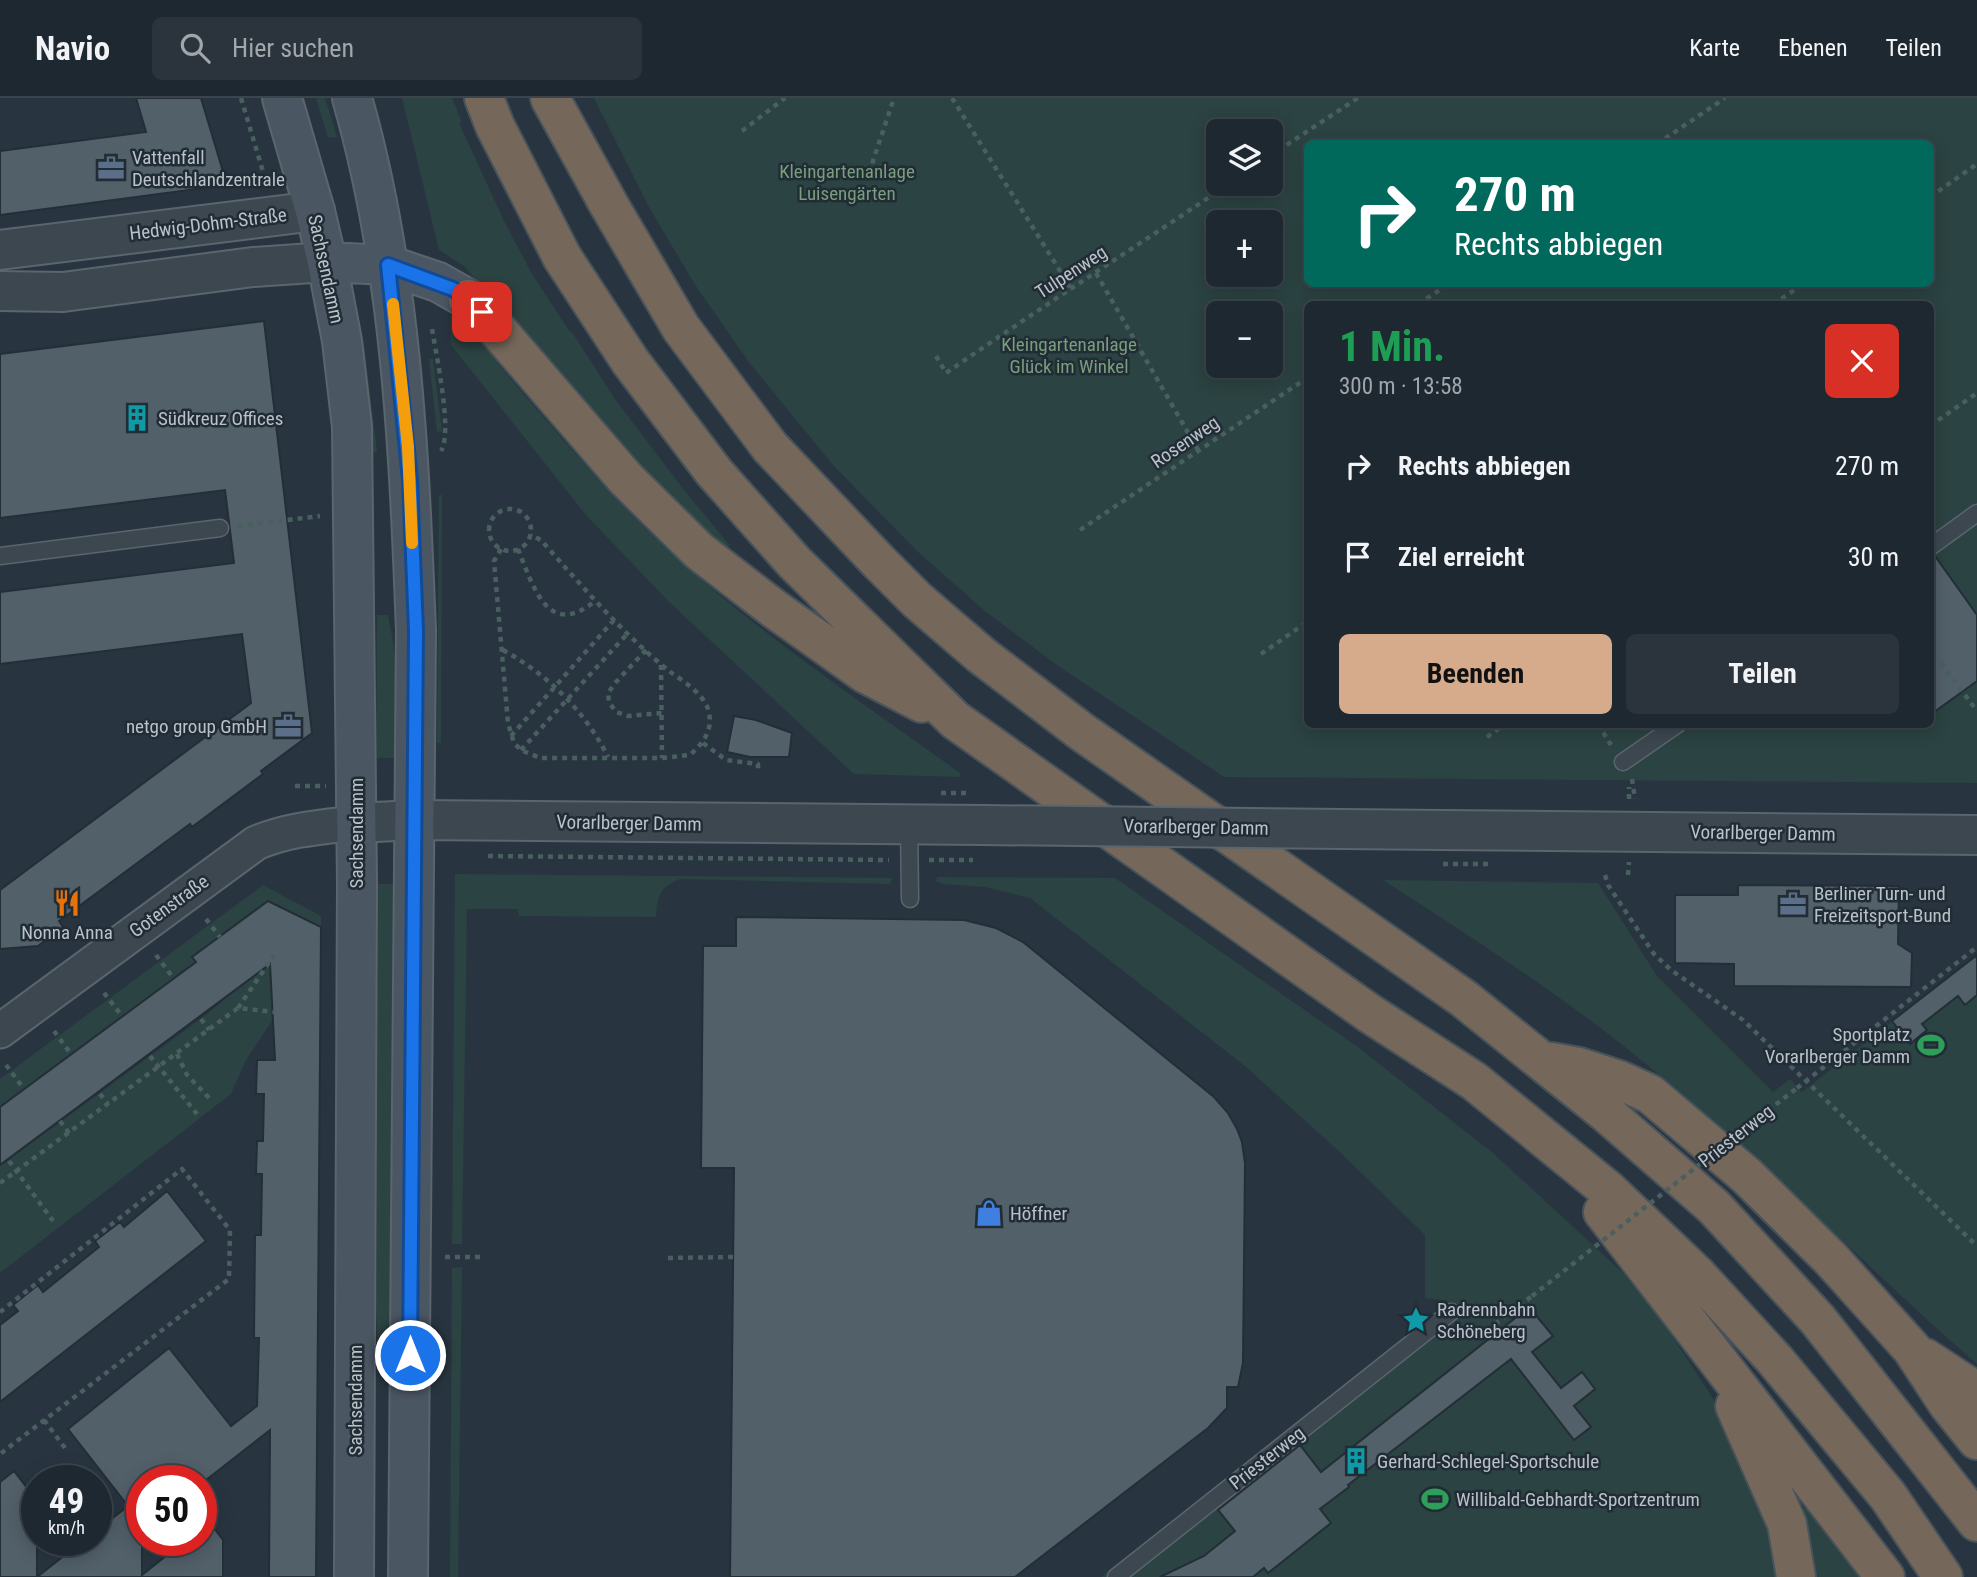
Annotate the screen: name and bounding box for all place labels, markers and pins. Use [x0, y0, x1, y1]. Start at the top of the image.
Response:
place label: Vattenfall Deutschlandzentrale [132, 146, 285, 191]
office icon: Vattenfall Deutschlandzentrale [96, 153, 126, 183]
pin [452, 282, 512, 342]
building icon: Südkreuz Offices [122, 403, 152, 433]
place label: Südkreuz Offices [158, 407, 283, 430]
office icon: netgo group GmbH [273, 711, 303, 741]
place label: netgo group GmbH [126, 715, 267, 738]
place label: Berliner Turn- und Freizeitsport-Bund [1814, 882, 1951, 927]
restaurant icon: Nonna Anna [52, 888, 82, 918]
office icon: Berliner Turn- und Freizeitsport-Bund [1778, 889, 1808, 919]
place label: Nonna Anna [21, 921, 113, 944]
place label: Sportplatz Vorarlberger Damm [1765, 1023, 1910, 1068]
sports icon: Sportplatz Vorarlberger Damm [1916, 1030, 1946, 1060]
shop icon: Höffner [974, 1198, 1004, 1228]
place label: Höffner [1010, 1202, 1067, 1225]
place label: Radrennbahn Schöneberg [1437, 1298, 1535, 1343]
place icon: Radrennbahn Schöneberg [1401, 1305, 1431, 1335]
building icon: Gerhard-Schlegel-Sportschule [1341, 1446, 1371, 1476]
place label: Gerhard-Schlegel-Sportschule [1377, 1450, 1599, 1473]
sports icon: Willibald-Gebhardt-Sportzentrum [1420, 1484, 1450, 1514]
place label: Willibald-Gebhardt-Sportzentrum [1456, 1488, 1700, 1511]

